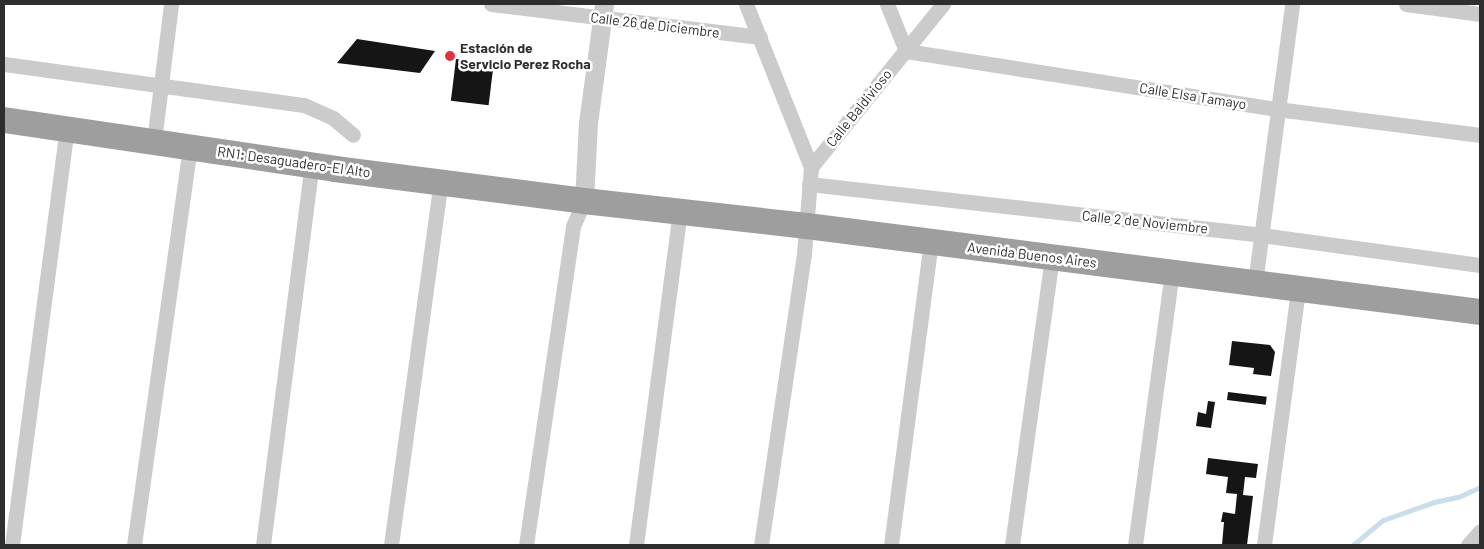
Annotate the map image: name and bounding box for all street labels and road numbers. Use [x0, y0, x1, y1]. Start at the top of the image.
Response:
street label: Calle 26 de Diciembre [590, 9, 720, 41]
street label: Calle Baldivioso [823, 66, 895, 150]
street label: Calle Elsa Tamayo [1138, 79, 1248, 113]
street label: RN1: Desaguadero-El Alto [216, 143, 372, 181]
street label: Calle 2 de Noviembre [1081, 207, 1209, 237]
street label: Avenida Buenos Aires [966, 239, 1098, 271]

